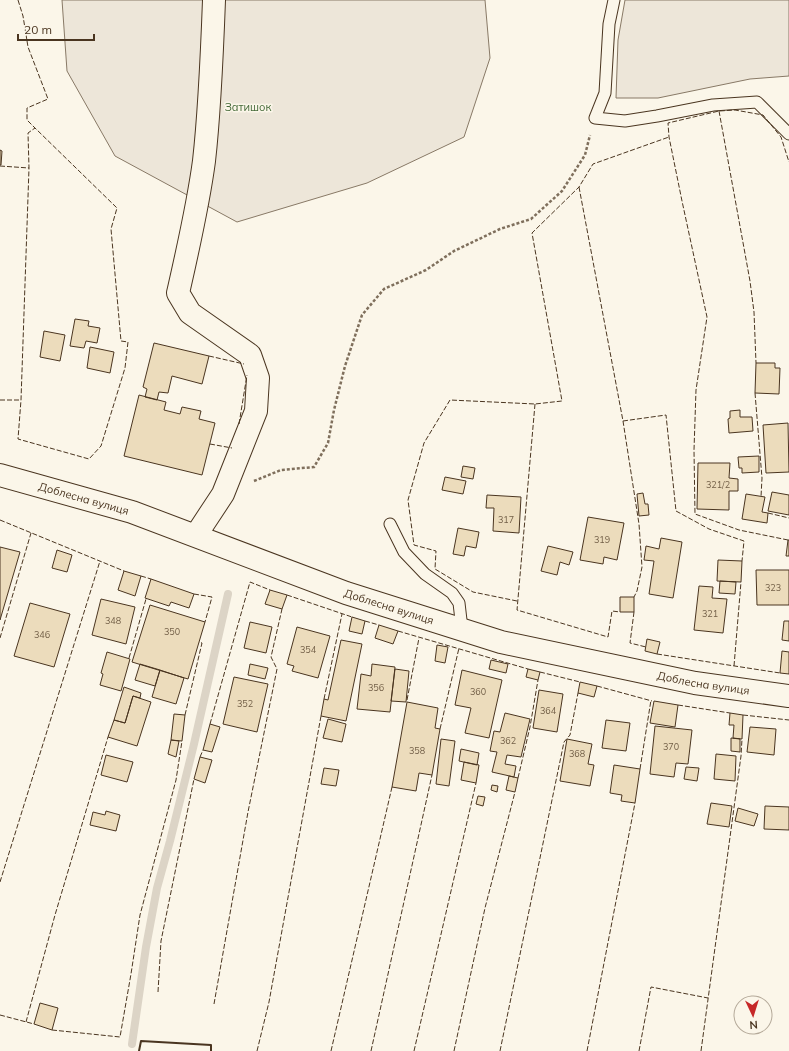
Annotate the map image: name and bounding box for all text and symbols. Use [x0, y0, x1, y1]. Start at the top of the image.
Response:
scale bar [18, 16, 94, 42]
text: 20 m [24, 22, 52, 37]
park label: Затишок [225, 100, 271, 114]
street label: Доблесна вулиця [37, 479, 131, 518]
house number: 321/2 [706, 479, 730, 490]
house number: 317 [498, 514, 514, 525]
house number: 319 [594, 534, 610, 545]
house number: 323 [765, 582, 781, 593]
street label: Доблесна вулиця [342, 586, 436, 627]
house number: 321 [702, 608, 718, 619]
house number: 348 [105, 615, 121, 626]
house number: 350 [164, 626, 180, 637]
house number: 346 [34, 629, 50, 640]
house number: 354 [300, 644, 317, 655]
street label: Доблесна вулиця [656, 668, 750, 697]
house number: 356 [368, 682, 384, 693]
house number: 360 [470, 686, 486, 697]
house number: 352 [237, 698, 253, 709]
house number: 364 [540, 705, 557, 716]
house number: 362 [500, 735, 516, 746]
house number: 370 [663, 741, 679, 752]
house number: 358 [409, 745, 425, 756]
house number: 368 [569, 748, 585, 759]
north arrow [733, 995, 773, 1035]
text: N [749, 1018, 758, 1032]

